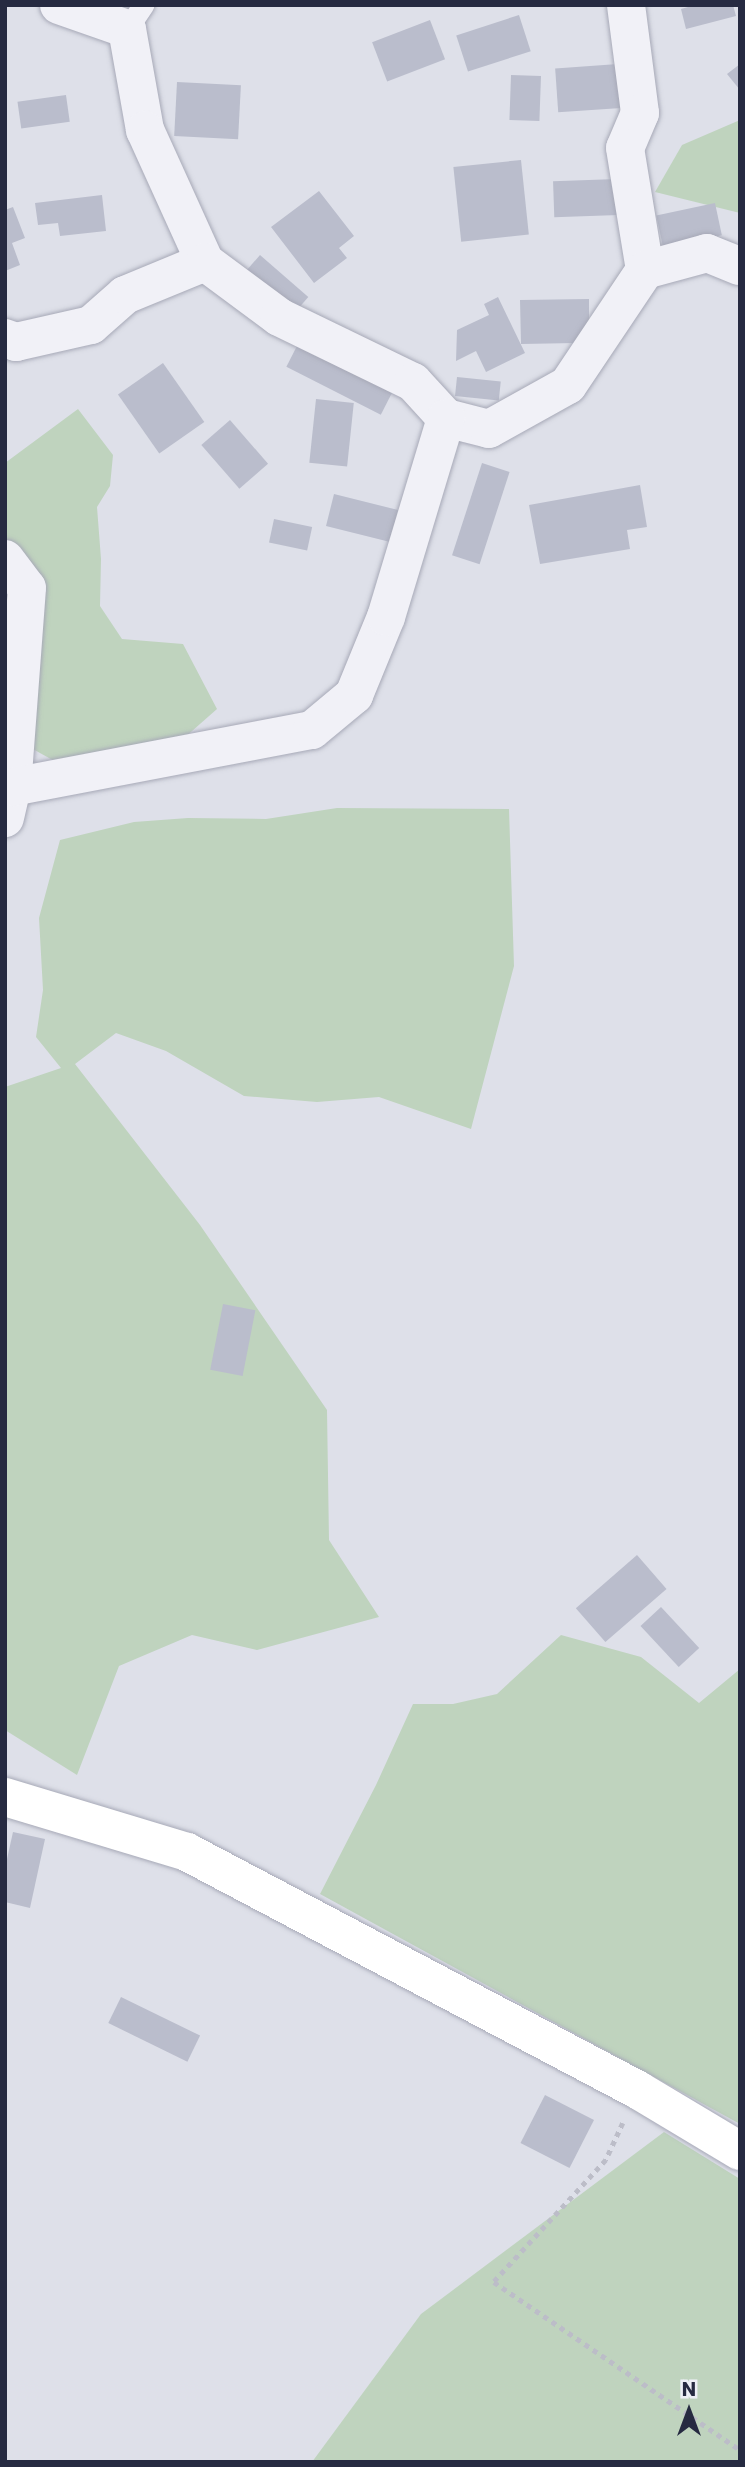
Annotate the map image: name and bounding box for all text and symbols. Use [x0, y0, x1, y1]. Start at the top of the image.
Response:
north arrow [654, 2376, 724, 2446]
text: N [682, 2376, 696, 2403]

